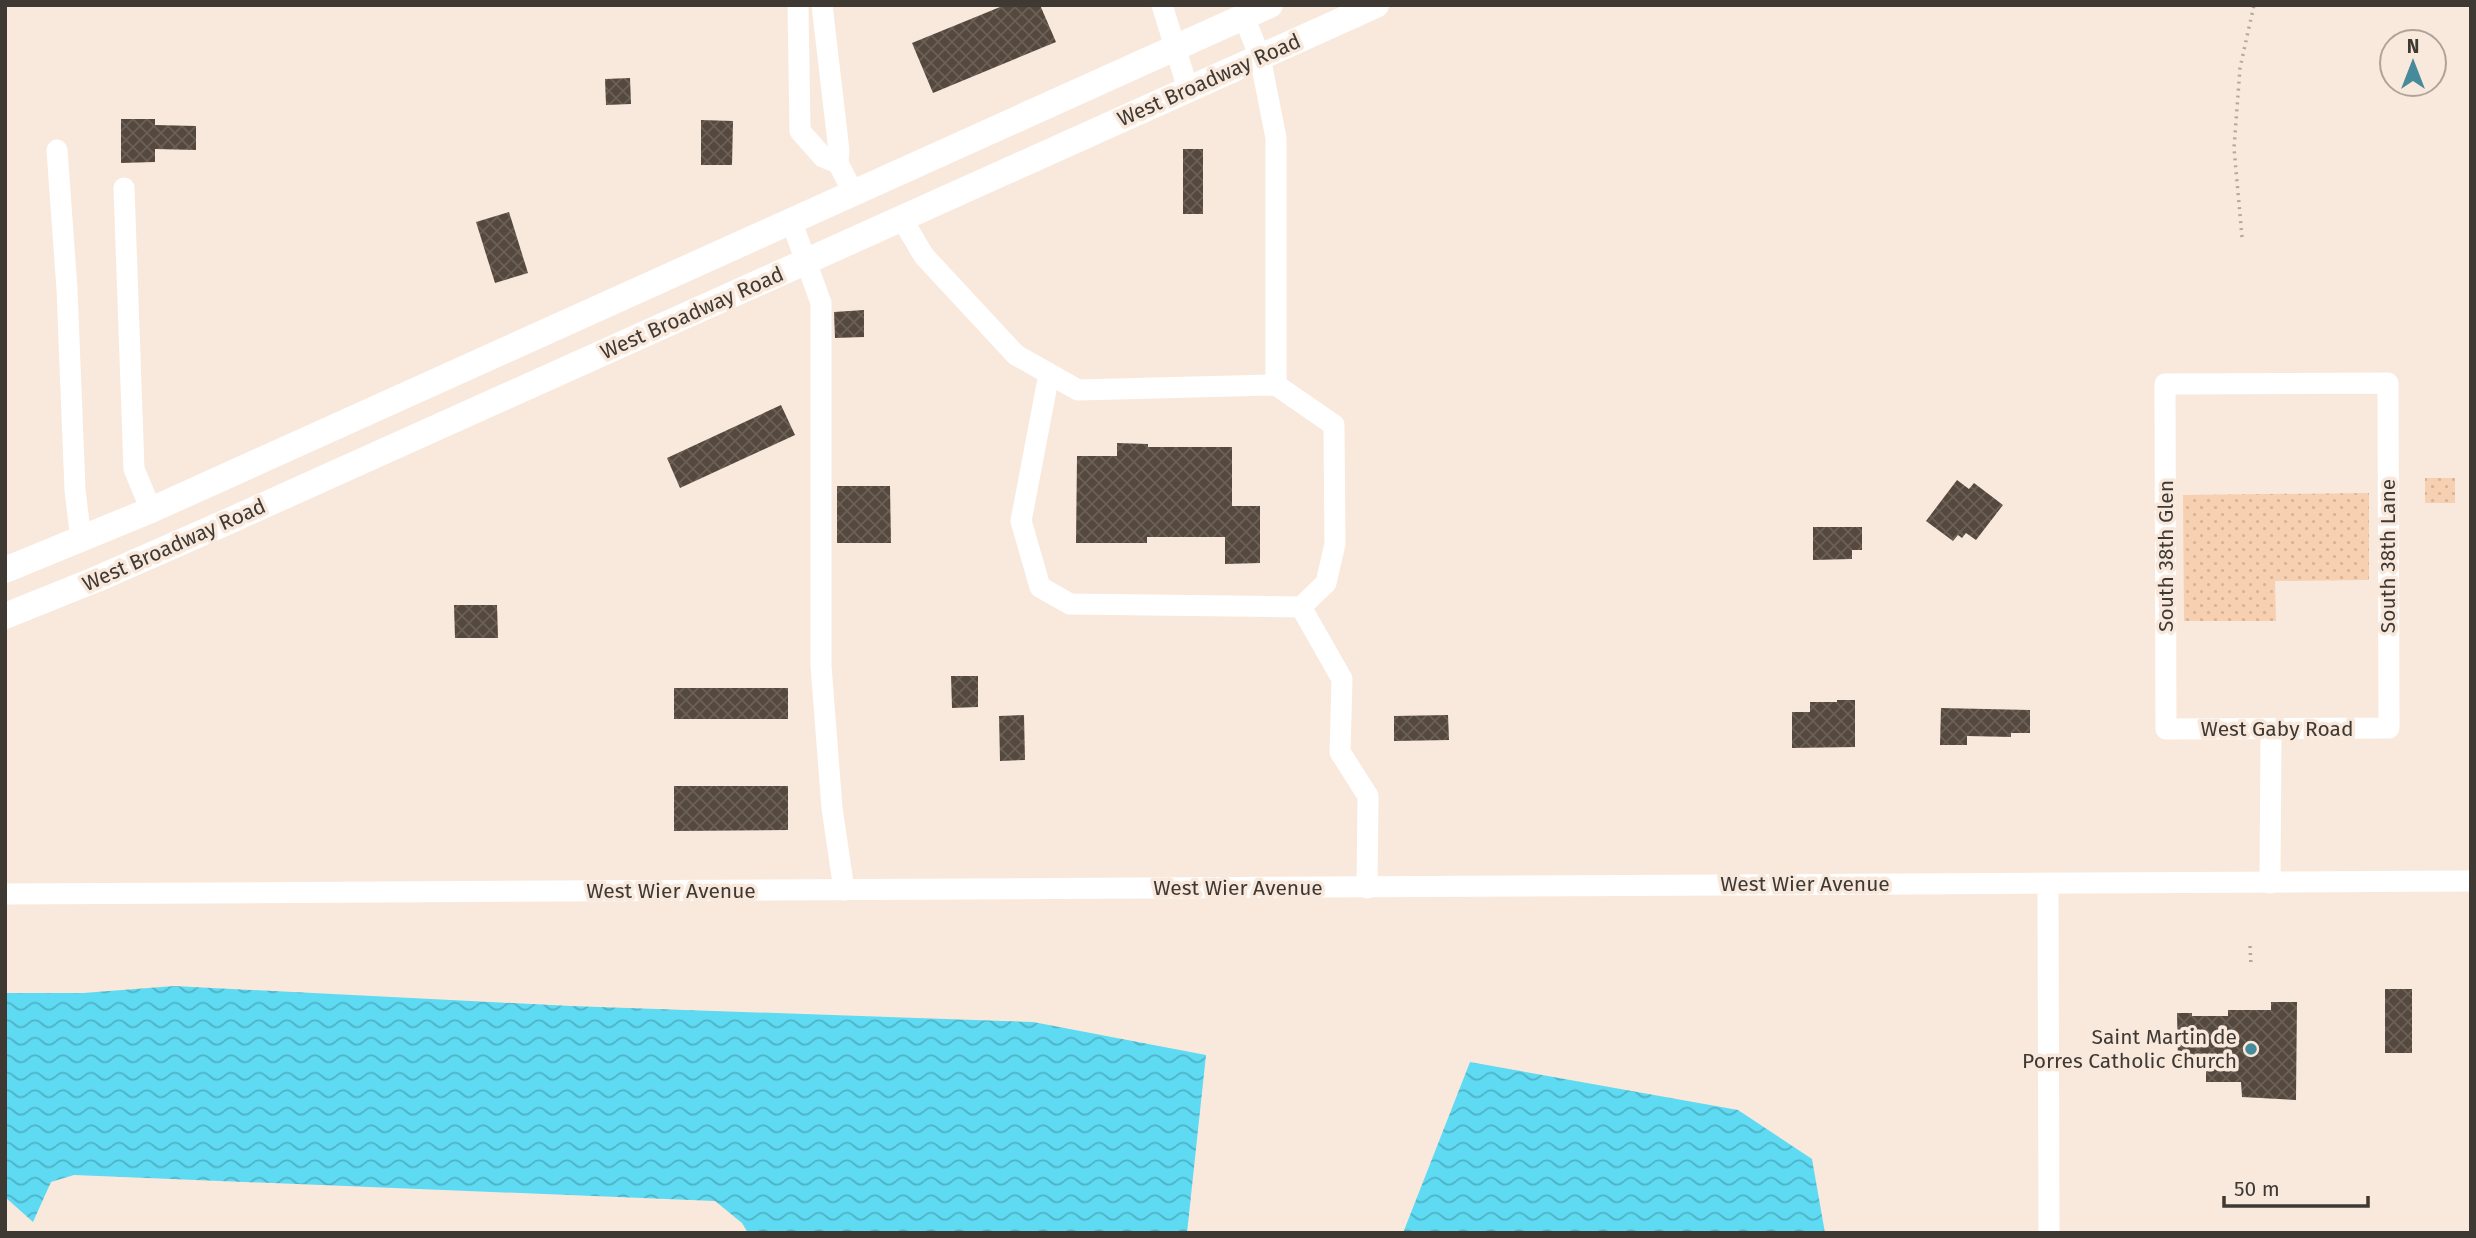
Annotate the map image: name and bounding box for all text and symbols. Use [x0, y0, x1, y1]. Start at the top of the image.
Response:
street label: West Broadway Road [1113, 28, 1305, 132]
north arrow [2378, 28, 2448, 98]
text: N [2407, 35, 2419, 58]
street label: West Broadway Road [596, 261, 788, 365]
street label: South 38th Lane [2375, 479, 2401, 633]
street label: South 38th Glen [2153, 480, 2179, 632]
street label: West Broadway Road [78, 493, 270, 597]
street label: West Gaby Road [2201, 716, 2353, 742]
street label: West Wier Avenue [1720, 871, 1890, 897]
street label: West Wier Avenue [1153, 875, 1323, 901]
street label: West Wier Avenue [586, 878, 756, 904]
place label: Saint Martin de Porres Catholic Church [2022, 1024, 2237, 1074]
marker: Saint Martin de Porres Catholic Church [2243, 1041, 2259, 1057]
scale bar [2224, 1164, 2368, 1208]
text: 50 m [2234, 1176, 2280, 1202]

